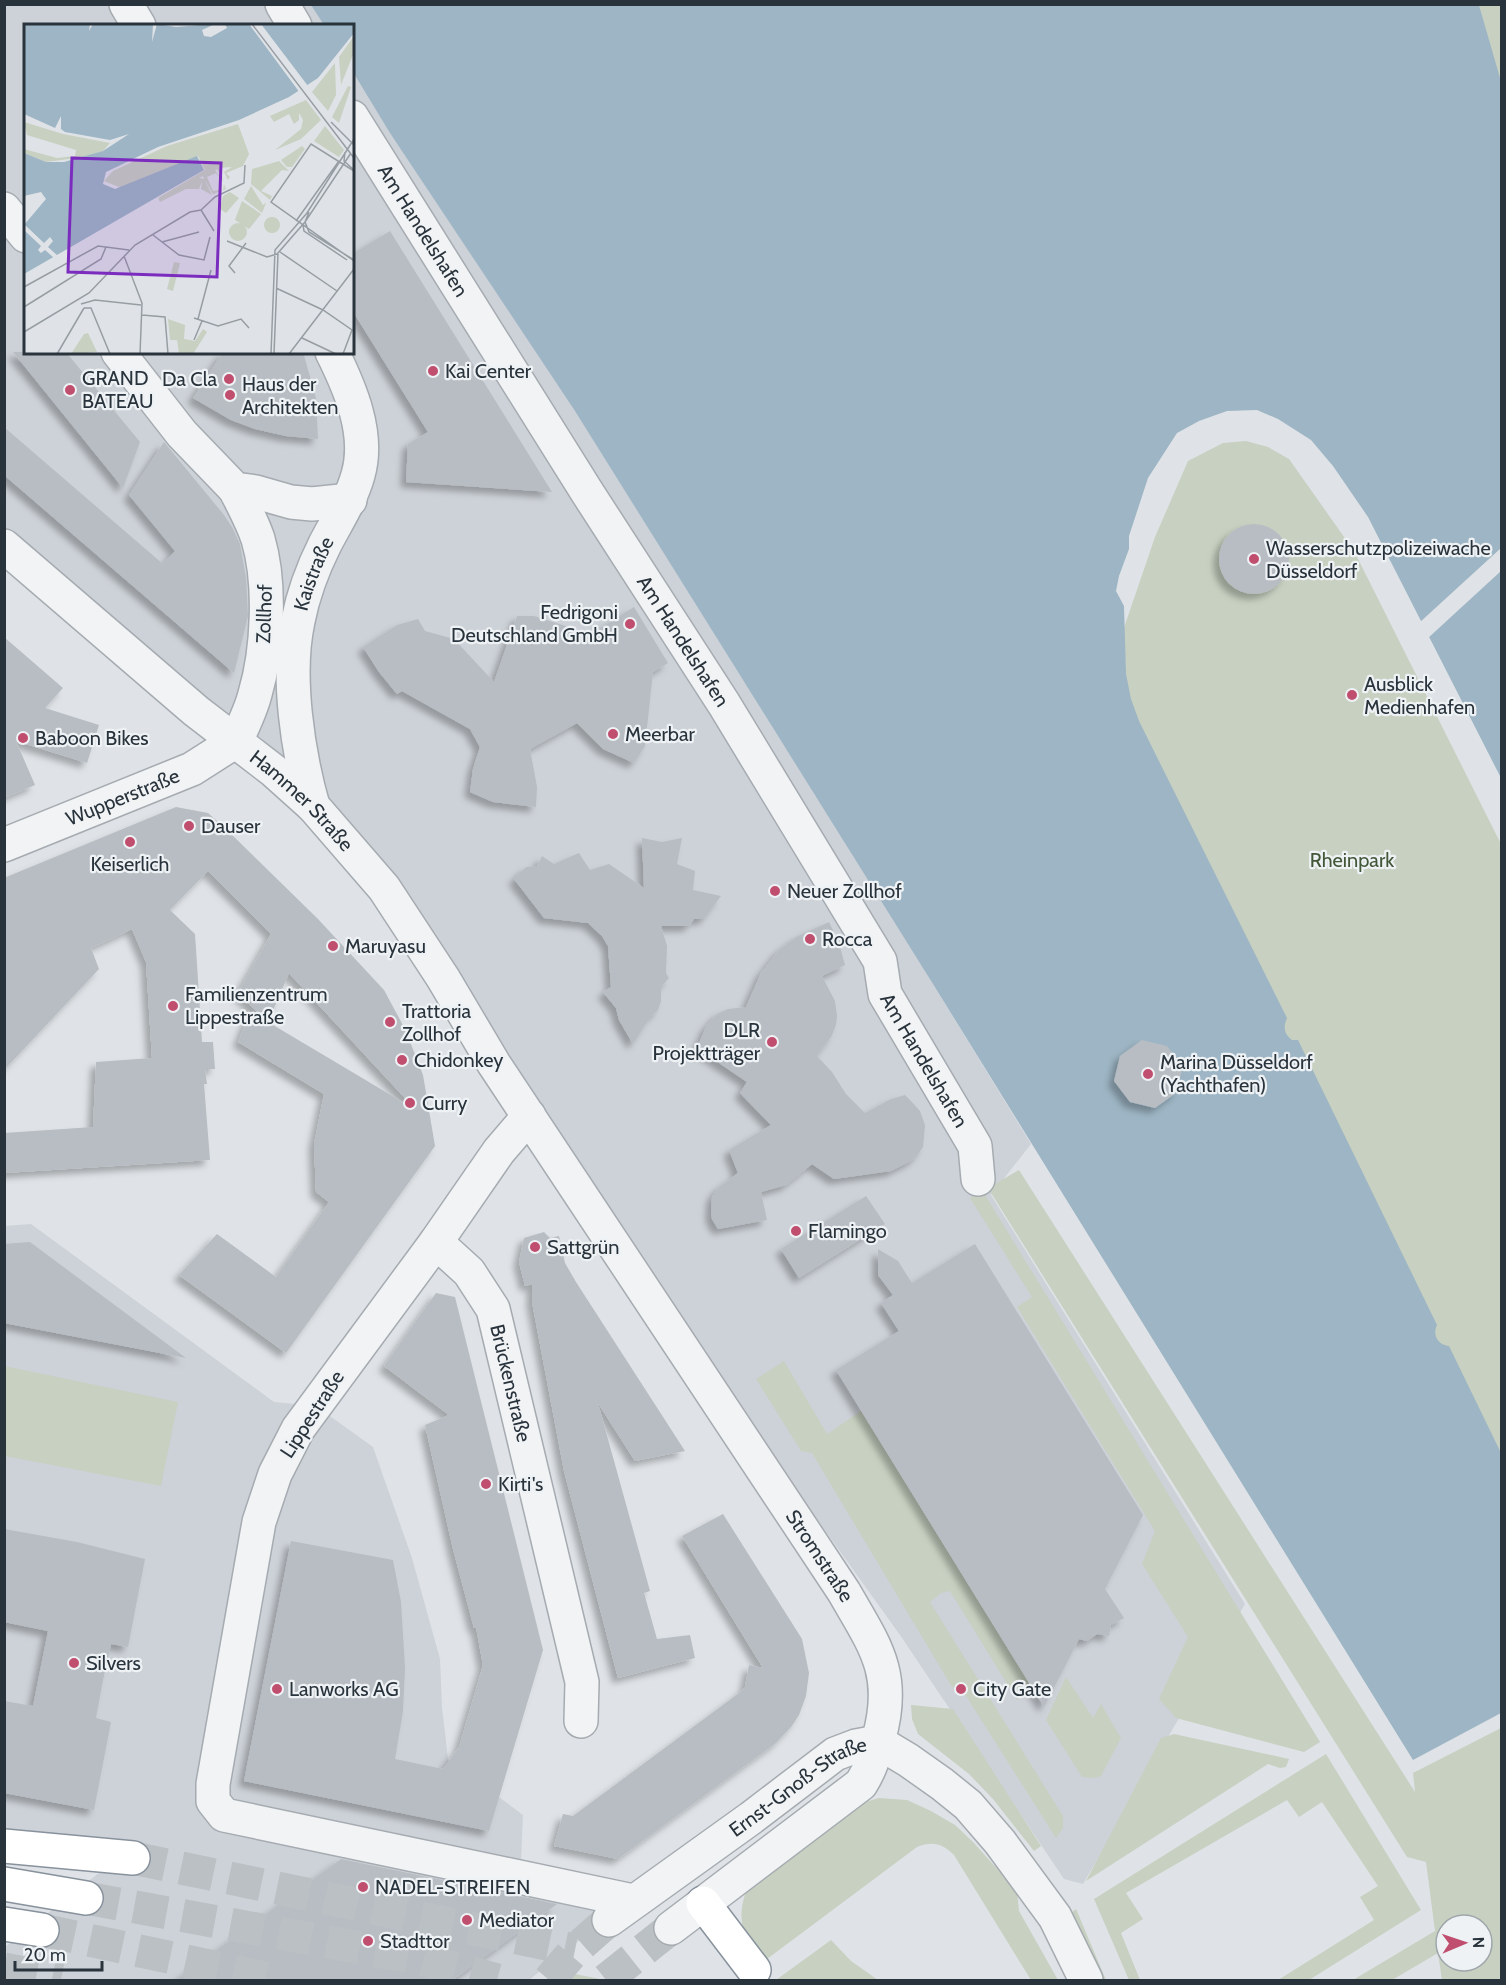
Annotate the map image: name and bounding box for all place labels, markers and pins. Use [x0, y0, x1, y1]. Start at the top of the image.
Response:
place label: Kai Center [445, 359, 532, 383]
marker: Kai Center [426, 364, 440, 378]
place label: GRAND BATEAU [82, 366, 153, 413]
place label: Da Cla [162, 367, 217, 391]
marker: Da Cla [222, 372, 236, 386]
place label: Haus der Architekten [242, 372, 338, 419]
marker: GRAND BATEAU [63, 383, 77, 397]
marker: Haus der Architekten [223, 388, 237, 402]
place label: Wasserschutzpolizeiwache Düsseldorf [1266, 536, 1491, 583]
marker: Wasserschutzpolizeiwache Düsseldorf [1247, 552, 1261, 566]
place label: Fedrigoni Deutschland GmbH [451, 600, 618, 647]
marker: Fedrigoni Deutschland GmbH [623, 617, 637, 631]
place label: Ausblick Medienhafen [1364, 672, 1475, 719]
marker: Ausblick Medienhafen [1345, 688, 1359, 702]
place label: Meerbar [625, 722, 695, 746]
place label: Baboon Bikes [35, 726, 148, 750]
marker: Meerbar [606, 727, 620, 741]
marker: Baboon Bikes [16, 731, 30, 745]
place label: Dauser [201, 814, 261, 838]
marker: Dauser [182, 819, 196, 833]
marker: Keiserlich [123, 835, 137, 849]
place label: Keiserlich [91, 852, 169, 876]
place label: Neuer Zollhof [787, 879, 902, 903]
marker: Neuer Zollhof [768, 884, 782, 898]
place label: Rocca [822, 927, 873, 951]
marker: Rocca [803, 932, 817, 946]
place label: Maruyasu [345, 934, 426, 958]
marker: Maruyasu [326, 939, 340, 953]
place label: Familienzentrum Lippestraße [185, 982, 328, 1029]
marker: Familienzentrum Lippestraße [166, 999, 180, 1013]
place label: Trattoria Zollhof [402, 999, 471, 1046]
marker: Trattoria Zollhof [383, 1015, 397, 1029]
place label: DLR Projektträger [652, 1018, 761, 1065]
marker: DLR Projektträger [765, 1035, 779, 1049]
place label: Chidonkey [414, 1048, 503, 1072]
place label: Marina Düsseldorf (Yachthafen) [1160, 1050, 1313, 1097]
marker: Chidonkey [395, 1053, 409, 1067]
marker: Marina Düsseldorf (Yachthafen) [1141, 1067, 1155, 1081]
place label: Curry [422, 1091, 467, 1115]
marker: Curry [403, 1096, 417, 1110]
place label: Flamingo [808, 1219, 887, 1243]
marker: Flamingo [789, 1224, 803, 1238]
place label: Sattgrün [547, 1235, 620, 1259]
marker: Sattgrün [528, 1240, 542, 1254]
place label: Kirti's [498, 1472, 543, 1496]
marker: Kirti's [479, 1477, 493, 1491]
place label: Silvers [86, 1651, 141, 1675]
marker: Silvers [67, 1656, 81, 1670]
place label: Lanworks AG [289, 1677, 399, 1701]
place label: City Gate [973, 1677, 1051, 1701]
marker: Lanworks AG [270, 1682, 284, 1696]
marker: City Gate [954, 1682, 968, 1696]
place label: NADEL-STREIFEN [375, 1875, 530, 1899]
marker: NADEL-STREIFEN [356, 1880, 370, 1894]
place label: Mediator [479, 1908, 555, 1932]
marker: Mediator [460, 1913, 474, 1927]
place label: Stadttor [380, 1929, 450, 1953]
marker: Stadttor [361, 1934, 375, 1948]

